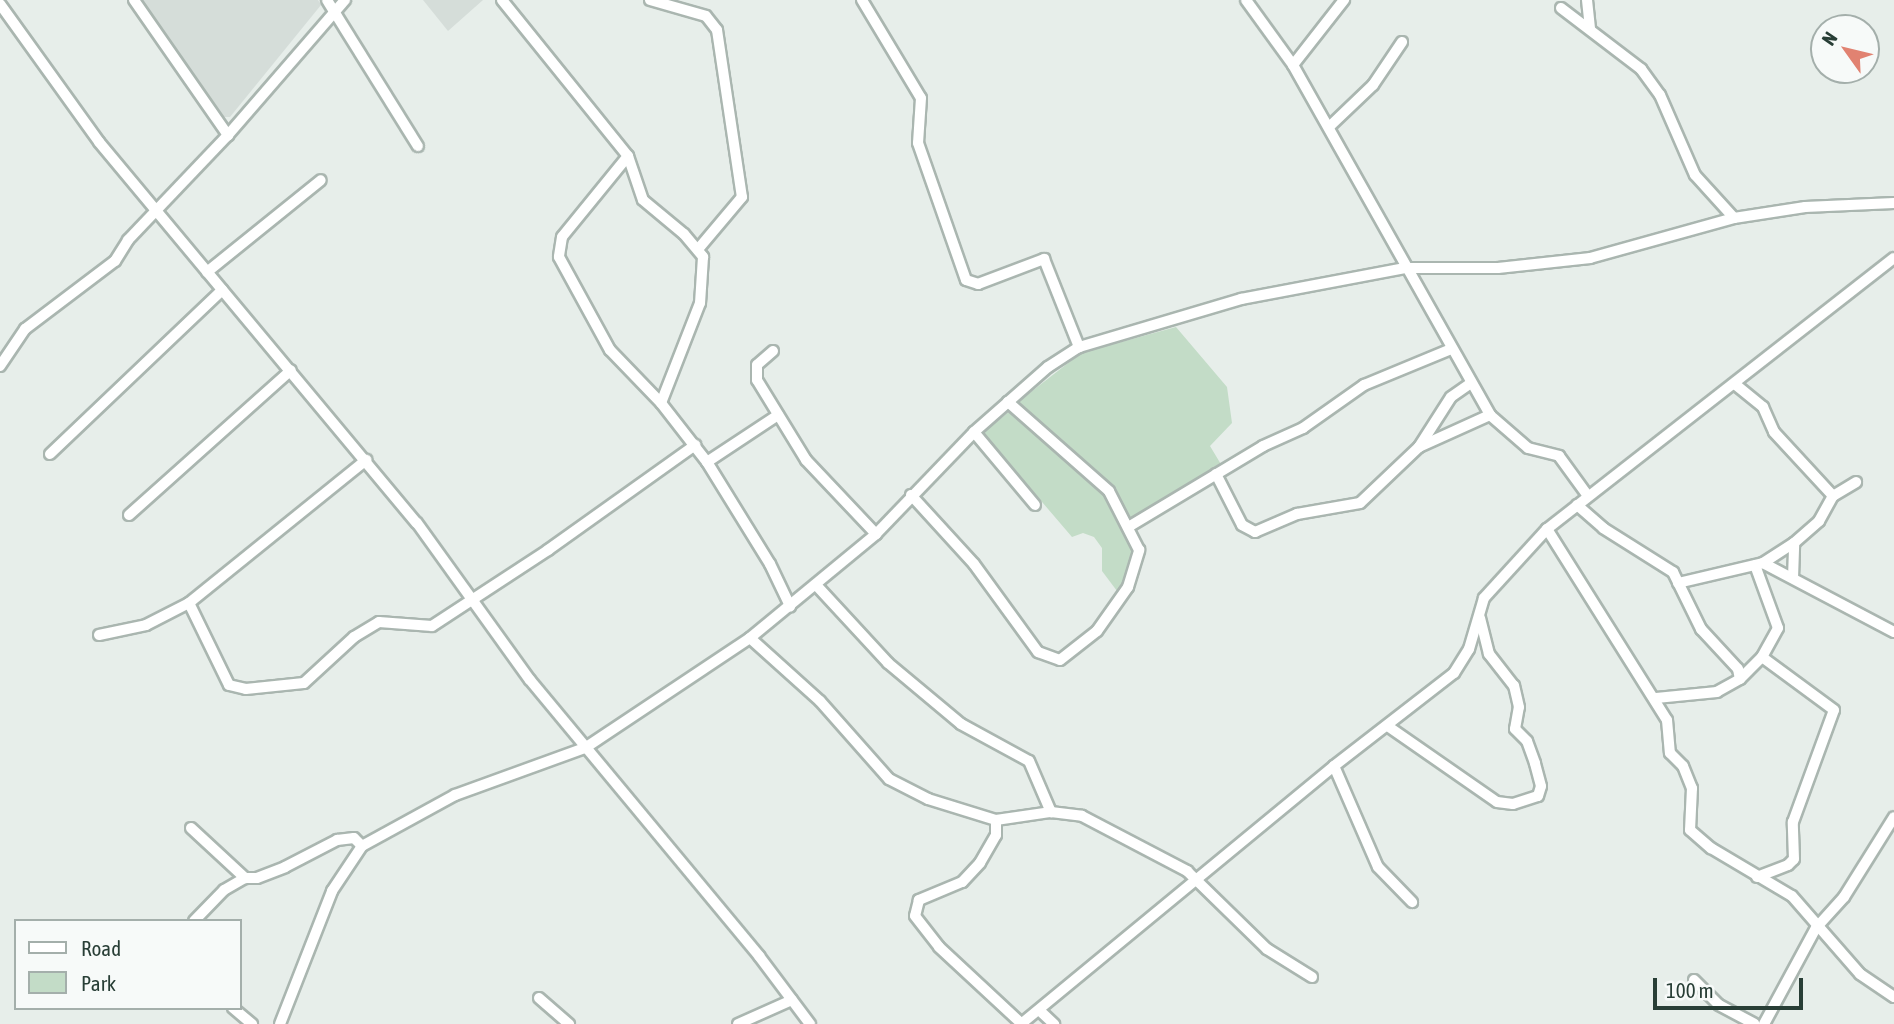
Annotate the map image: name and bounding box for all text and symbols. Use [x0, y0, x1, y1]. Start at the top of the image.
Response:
north arrow [1810, 14, 1880, 84]
text: N [1817, 28, 1842, 49]
legend [14, 919, 242, 1010]
text: Road [81, 936, 121, 960]
scale bar [1656, 964, 1806, 1008]
text: Park [81, 971, 116, 995]
text: 100 m [1666, 978, 1714, 1002]

